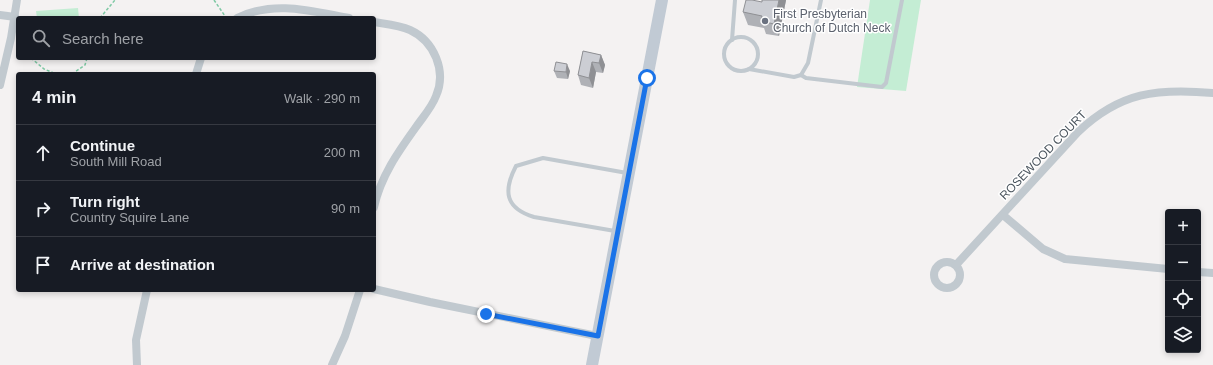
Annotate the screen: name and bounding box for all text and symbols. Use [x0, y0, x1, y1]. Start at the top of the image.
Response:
place label: First Presbyterian Church of Dutch Neck [773, 7, 891, 35]
search box [16, 16, 376, 60]
marker: First Presbyterian Church of Dutch Neck [760, 16, 770, 26]
icon: search [30, 27, 52, 49]
text: Search here [62, 30, 144, 47]
route start [638, 69, 656, 87]
text: 4 min [32, 88, 76, 107]
text: Walk · 290 m [284, 91, 360, 106]
street label: ROSEWOOD COURT [997, 107, 1090, 202]
text: Continue [70, 137, 135, 154]
icon: ahead [32, 142, 54, 164]
text: 200 m [324, 145, 360, 160]
text: South Mill Road [70, 154, 162, 169]
text: Turn right [70, 193, 140, 210]
icon: right [32, 198, 54, 220]
text: 90 m [331, 201, 360, 216]
map controls [1165, 209, 1201, 353]
button: + [1165, 209, 1201, 245]
text: Country Squire Lane [70, 210, 189, 225]
button: − [1165, 245, 1201, 281]
icon: arrive [32, 254, 54, 276]
text: Arrive at destination [70, 256, 215, 273]
button: locate [1165, 281, 1201, 317]
route end [477, 305, 495, 323]
button: layers [1165, 317, 1201, 353]

